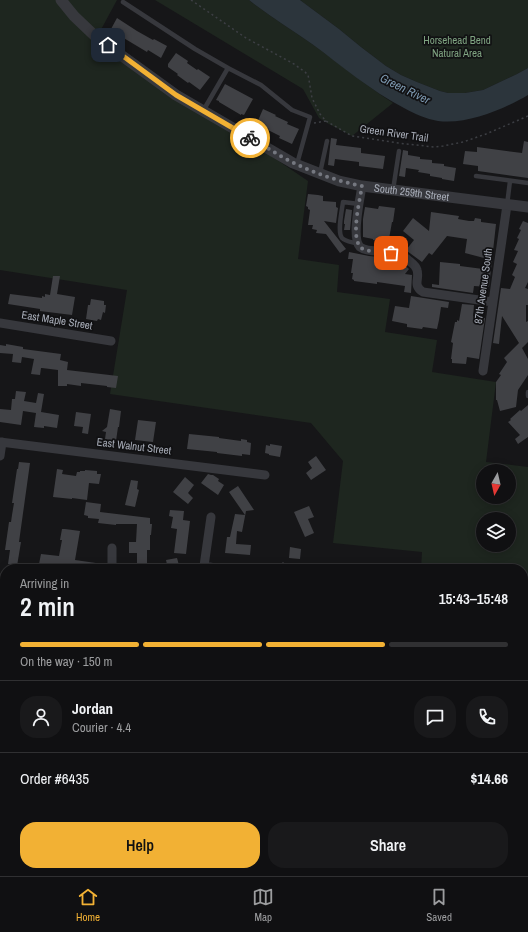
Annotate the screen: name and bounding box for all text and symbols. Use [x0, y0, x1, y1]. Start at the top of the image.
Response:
pin [91, 28, 125, 62]
park label: Horsehead Bend Natural Area [423, 33, 491, 60]
icon: home [97, 34, 119, 56]
water label: Green River [377, 70, 433, 108]
courier [230, 118, 270, 158]
street label: Green River Trail [359, 121, 429, 145]
icon: bike [239, 127, 261, 149]
street label: South 259th Street [373, 181, 450, 204]
pin [374, 236, 408, 270]
icon: bag [380, 242, 402, 264]
street label: 87th Avenue South [471, 247, 495, 325]
street label: East Maple Street [20, 307, 94, 333]
street label: East Walnut Street [96, 434, 172, 458]
north arrow [476, 464, 516, 504]
map controls [476, 464, 516, 552]
button: layers [476, 512, 516, 552]
text: Arriving in [20, 575, 69, 592]
text: 15:43–15:48 [439, 588, 508, 609]
text: 2 min [20, 589, 75, 624]
text: On the way · 150 m [20, 653, 112, 670]
button: person [20, 696, 62, 738]
button: chat [414, 696, 456, 738]
button: phone [466, 696, 508, 738]
text: Jordan [72, 698, 113, 719]
text: Courier · 4.4 [72, 719, 131, 736]
text: Order #6435 [20, 768, 89, 789]
text: $14.66 [470, 768, 508, 789]
button: Help [20, 822, 260, 868]
button: Share [268, 822, 508, 868]
tab: Home [76, 886, 100, 924]
tab: Map [252, 886, 274, 924]
tab: Saved [426, 886, 452, 924]

